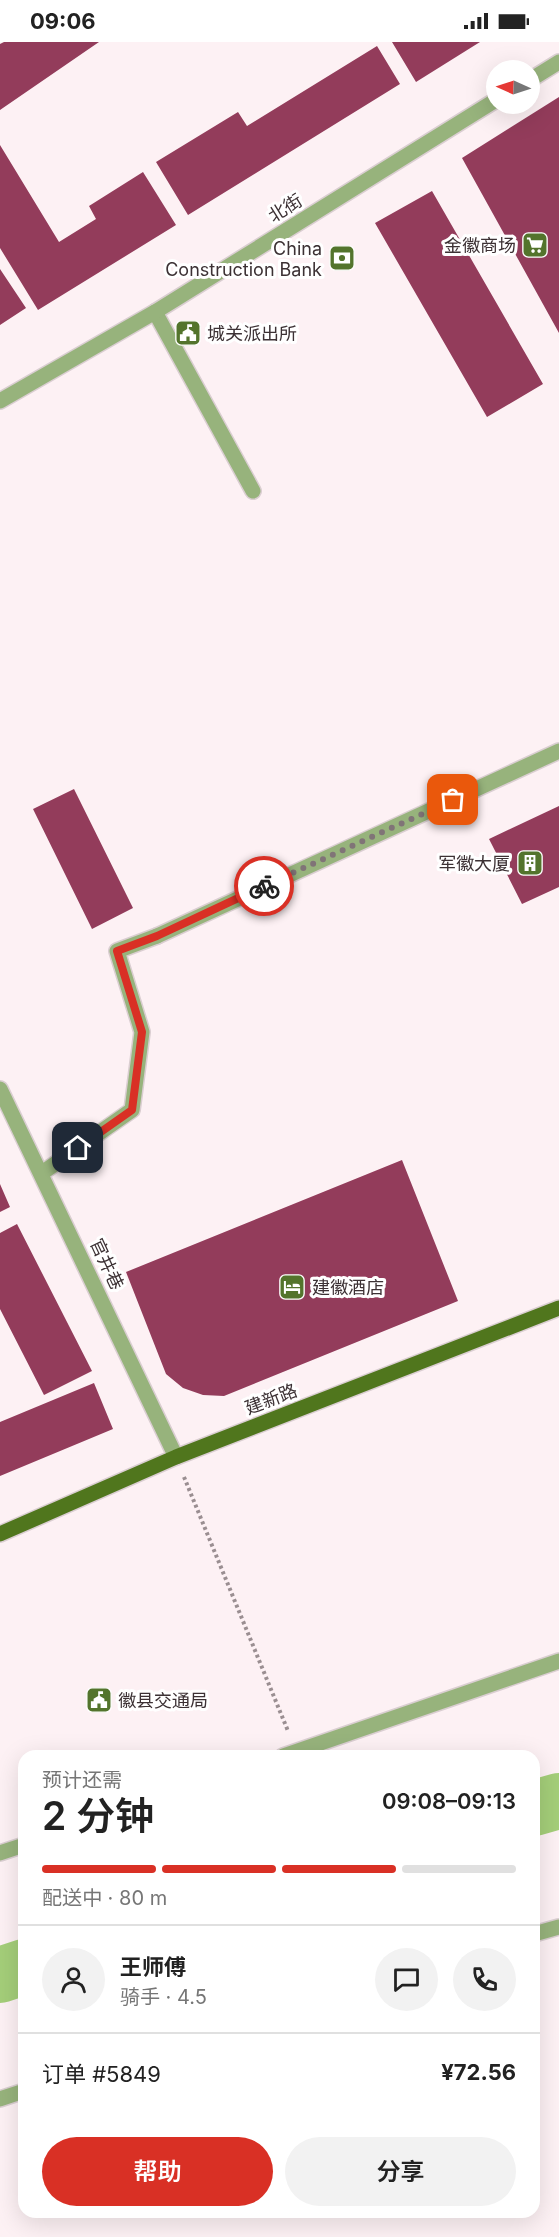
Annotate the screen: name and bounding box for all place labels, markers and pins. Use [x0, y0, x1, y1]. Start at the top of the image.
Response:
supermarket icon: 金徽商场 [520, 230, 550, 260]
place label: 金徽商场 [444, 235, 516, 256]
place label: China Construction Bank [165, 238, 322, 280]
bank icon: China Construction Bank [327, 243, 357, 273]
public building icon: 城关派出所 [173, 318, 203, 348]
place label: 城关派出所 [207, 323, 297, 344]
pin [427, 774, 478, 825]
building icon: 军徽大厦 [515, 848, 545, 878]
place label: 军徽大厦 [438, 853, 510, 874]
pin [52, 1122, 103, 1173]
hotel icon: 建徽酒店 [277, 1272, 307, 1302]
place label: 建徽酒店 [312, 1277, 384, 1298]
public building icon: 徽县交通局 [84, 1685, 114, 1715]
place label: 徽县交通局 [118, 1690, 208, 1711]

